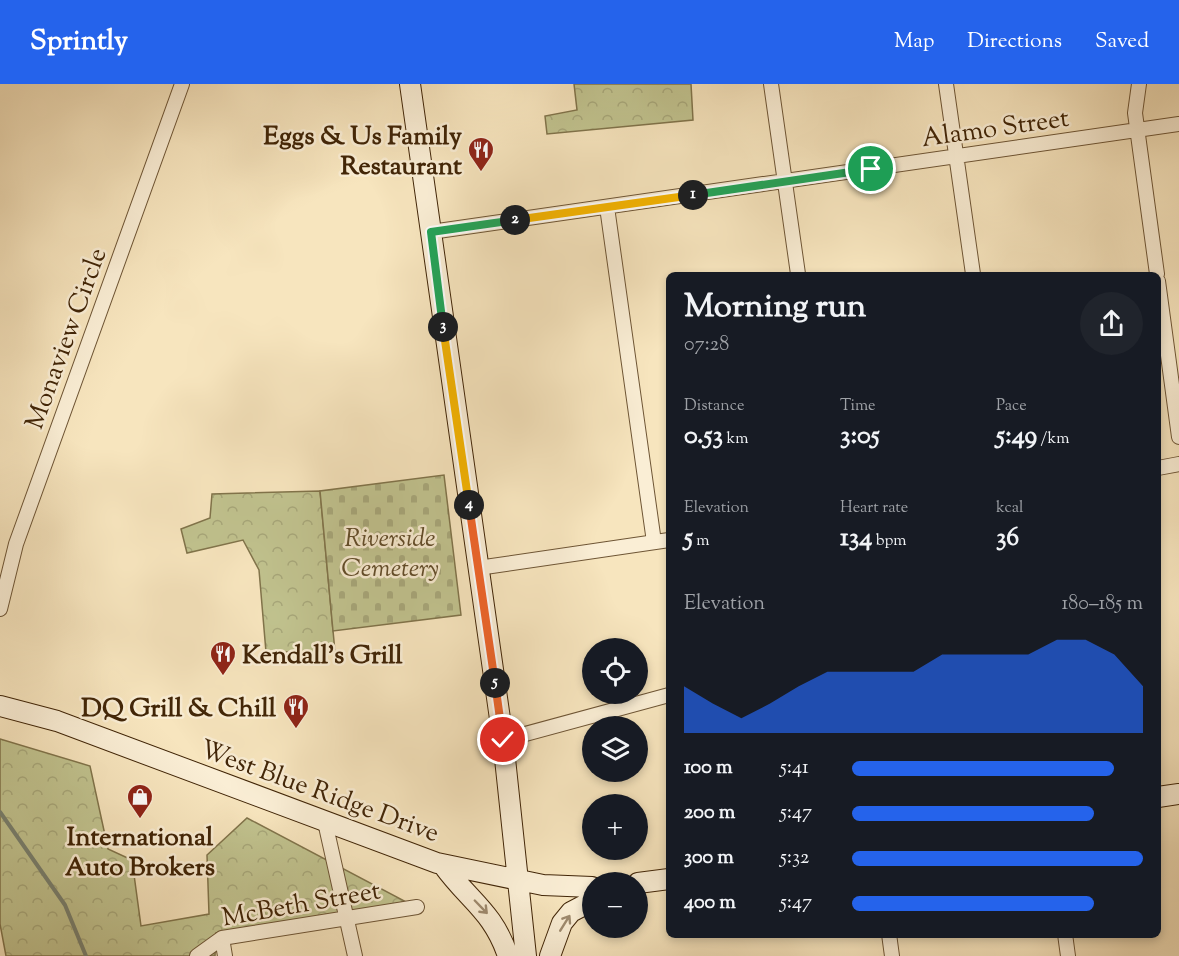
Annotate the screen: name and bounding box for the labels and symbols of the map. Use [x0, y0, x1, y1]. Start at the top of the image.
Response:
street label: Alamo Street [919, 101, 1072, 158]
place label: Eggs & Us Family Restaurant [263, 119, 462, 186]
restaurant icon: Eggs & Us Family Restaurant [466, 135, 496, 173]
pin [845, 143, 896, 194]
pin: 1 [678, 180, 708, 210]
pin: 2 [500, 205, 530, 235]
street label: Monaview Circle [17, 243, 117, 435]
pin: 3 [428, 312, 458, 342]
pin: 4 [454, 490, 484, 520]
park label: Riverside Cemetery [341, 521, 439, 588]
place label: Kendall's Grill [242, 638, 403, 675]
restaurant icon: Kendall's Grill [208, 639, 238, 677]
pin: 5 [480, 668, 510, 698]
place label: DQ Grill & Chill [81, 691, 277, 728]
restaurant icon: DQ Grill & Chill [281, 692, 311, 730]
pin [477, 714, 528, 765]
street label: West Blue Ridge Drive [194, 732, 444, 853]
shop icon: International Auto Brokers [125, 782, 155, 820]
place label: International Auto Brokers [65, 820, 215, 887]
street label: McBeth Street [219, 873, 384, 938]
one-way arrow [474, 899, 489, 914]
one-way arrow [558, 914, 571, 931]

